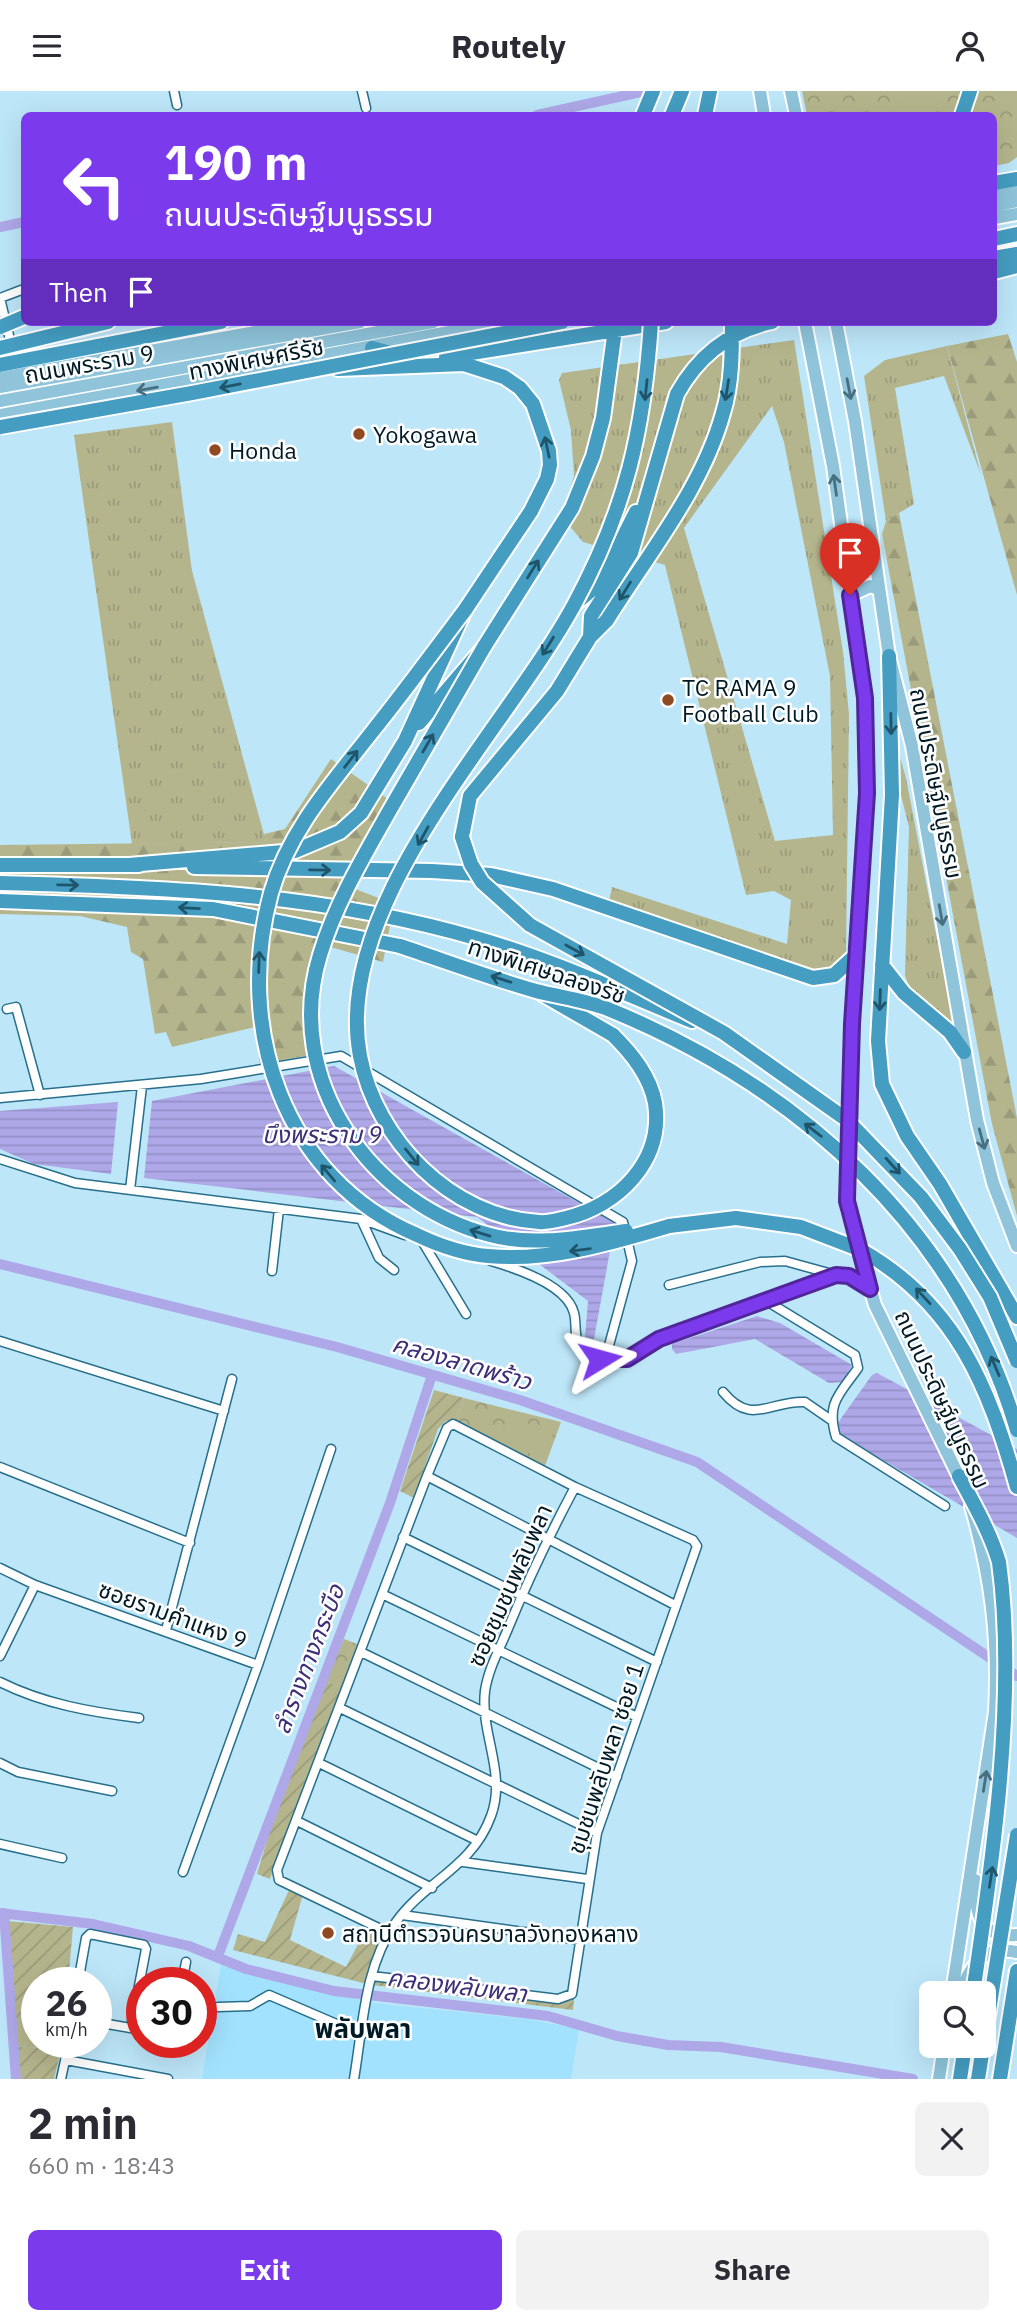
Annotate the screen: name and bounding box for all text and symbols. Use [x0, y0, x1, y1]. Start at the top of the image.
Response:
text: Routely [451, 25, 566, 67]
icon: menu [28, 27, 66, 65]
icon: person [951, 27, 989, 65]
text: 190 m [164, 130, 308, 193]
icon: left [49, 140, 140, 231]
text: ถนนประดิษฐ์มนูธรรม [164, 193, 434, 235]
icon: arrive [122, 273, 160, 311]
text: Then [49, 275, 108, 309]
street label: ทางพิเศษศรีรัช [186, 330, 326, 386]
street label: ถนนพระราม 9 [22, 337, 156, 389]
one-way arrow [842, 377, 856, 400]
one-way arrow [639, 378, 652, 401]
one-way arrow [721, 378, 734, 401]
one-way arrow [219, 380, 242, 393]
one-way arrow [136, 382, 159, 396]
place label: Yokogawa [373, 419, 477, 449]
marker: Yokogawa [351, 426, 367, 442]
place label: Honda [229, 435, 297, 465]
one-way arrow [539, 436, 553, 459]
marker: Honda [207, 442, 223, 458]
one-way arrow [829, 474, 842, 497]
pin [820, 523, 880, 595]
icon: arrive [831, 534, 869, 572]
one-way arrow [527, 559, 541, 579]
one-way arrow [618, 580, 632, 600]
one-way arrow [541, 636, 556, 655]
place label: TC RAMA 9 Football Club [682, 672, 819, 728]
street label: ถนนประดิษฐ์มนูธรรม [903, 685, 970, 881]
marker: TC RAMA 9 Football Club [660, 692, 676, 708]
one-way arrow [884, 712, 898, 735]
one-way arrow [421, 733, 435, 753]
one-way arrow [343, 751, 358, 769]
one-way arrow [416, 825, 430, 845]
one-way arrow [308, 863, 331, 877]
one-way arrow [56, 878, 79, 891]
one-way arrow [177, 901, 200, 914]
one-way arrow [935, 903, 948, 926]
street label: ทางพิเศษฉลองรัช [464, 930, 630, 1010]
one-way arrow [564, 944, 585, 957]
one-way arrow [253, 951, 266, 974]
one-way arrow [490, 972, 512, 985]
one-way arrow [873, 988, 886, 1011]
water label: บึงพระราม 9 [262, 1118, 382, 1150]
one-way arrow [805, 1122, 823, 1137]
one-way arrow [976, 1128, 989, 1150]
one-way arrow [404, 1148, 419, 1166]
one-way arrow [884, 1156, 900, 1174]
one-way arrow [320, 1165, 336, 1183]
one-way arrow [470, 1225, 492, 1238]
one-way arrow [569, 1244, 592, 1257]
one-way arrow [915, 1287, 931, 1305]
street label: ถนนประดิษฐ์มนูธรรม [888, 1305, 998, 1494]
position arrow [563, 1322, 637, 1396]
water label: คลองลาดพร้าว [389, 1327, 536, 1397]
one-way arrow [988, 1355, 1001, 1377]
street label: ซอยชุมชนพลับพลา [460, 1499, 558, 1671]
street label: ซอยรามคำแหง 9 [95, 1573, 251, 1655]
water label: ลำรางทางกระบือ [265, 1579, 352, 1738]
street label: ชุมชนพลับพลา ซอย 1 [560, 1659, 650, 1857]
one-way arrow [979, 1770, 992, 1792]
one-way arrow [985, 1866, 998, 1889]
place label: สถานีตำรวจนครบาลวังทองหลาง [342, 1918, 639, 1948]
marker: สถานีตำรวจนครบาลวังทองหลาง [320, 1925, 336, 1941]
water label: คลองพลับพลา [386, 1961, 530, 2010]
speed limit sign: 30 [126, 1967, 217, 2058]
text: 26 [45, 1980, 88, 2026]
map controls [919, 1981, 996, 2058]
button: search [919, 1981, 996, 2058]
district label: พลับพลา [315, 2011, 411, 2045]
text: km/h [45, 2018, 88, 2041]
text: 2 min [28, 2096, 138, 2151]
button: close [915, 2102, 989, 2176]
text: 660 m · 18:43 [28, 2150, 175, 2180]
button: Exit [28, 2230, 502, 2310]
button: Share [516, 2230, 989, 2310]

